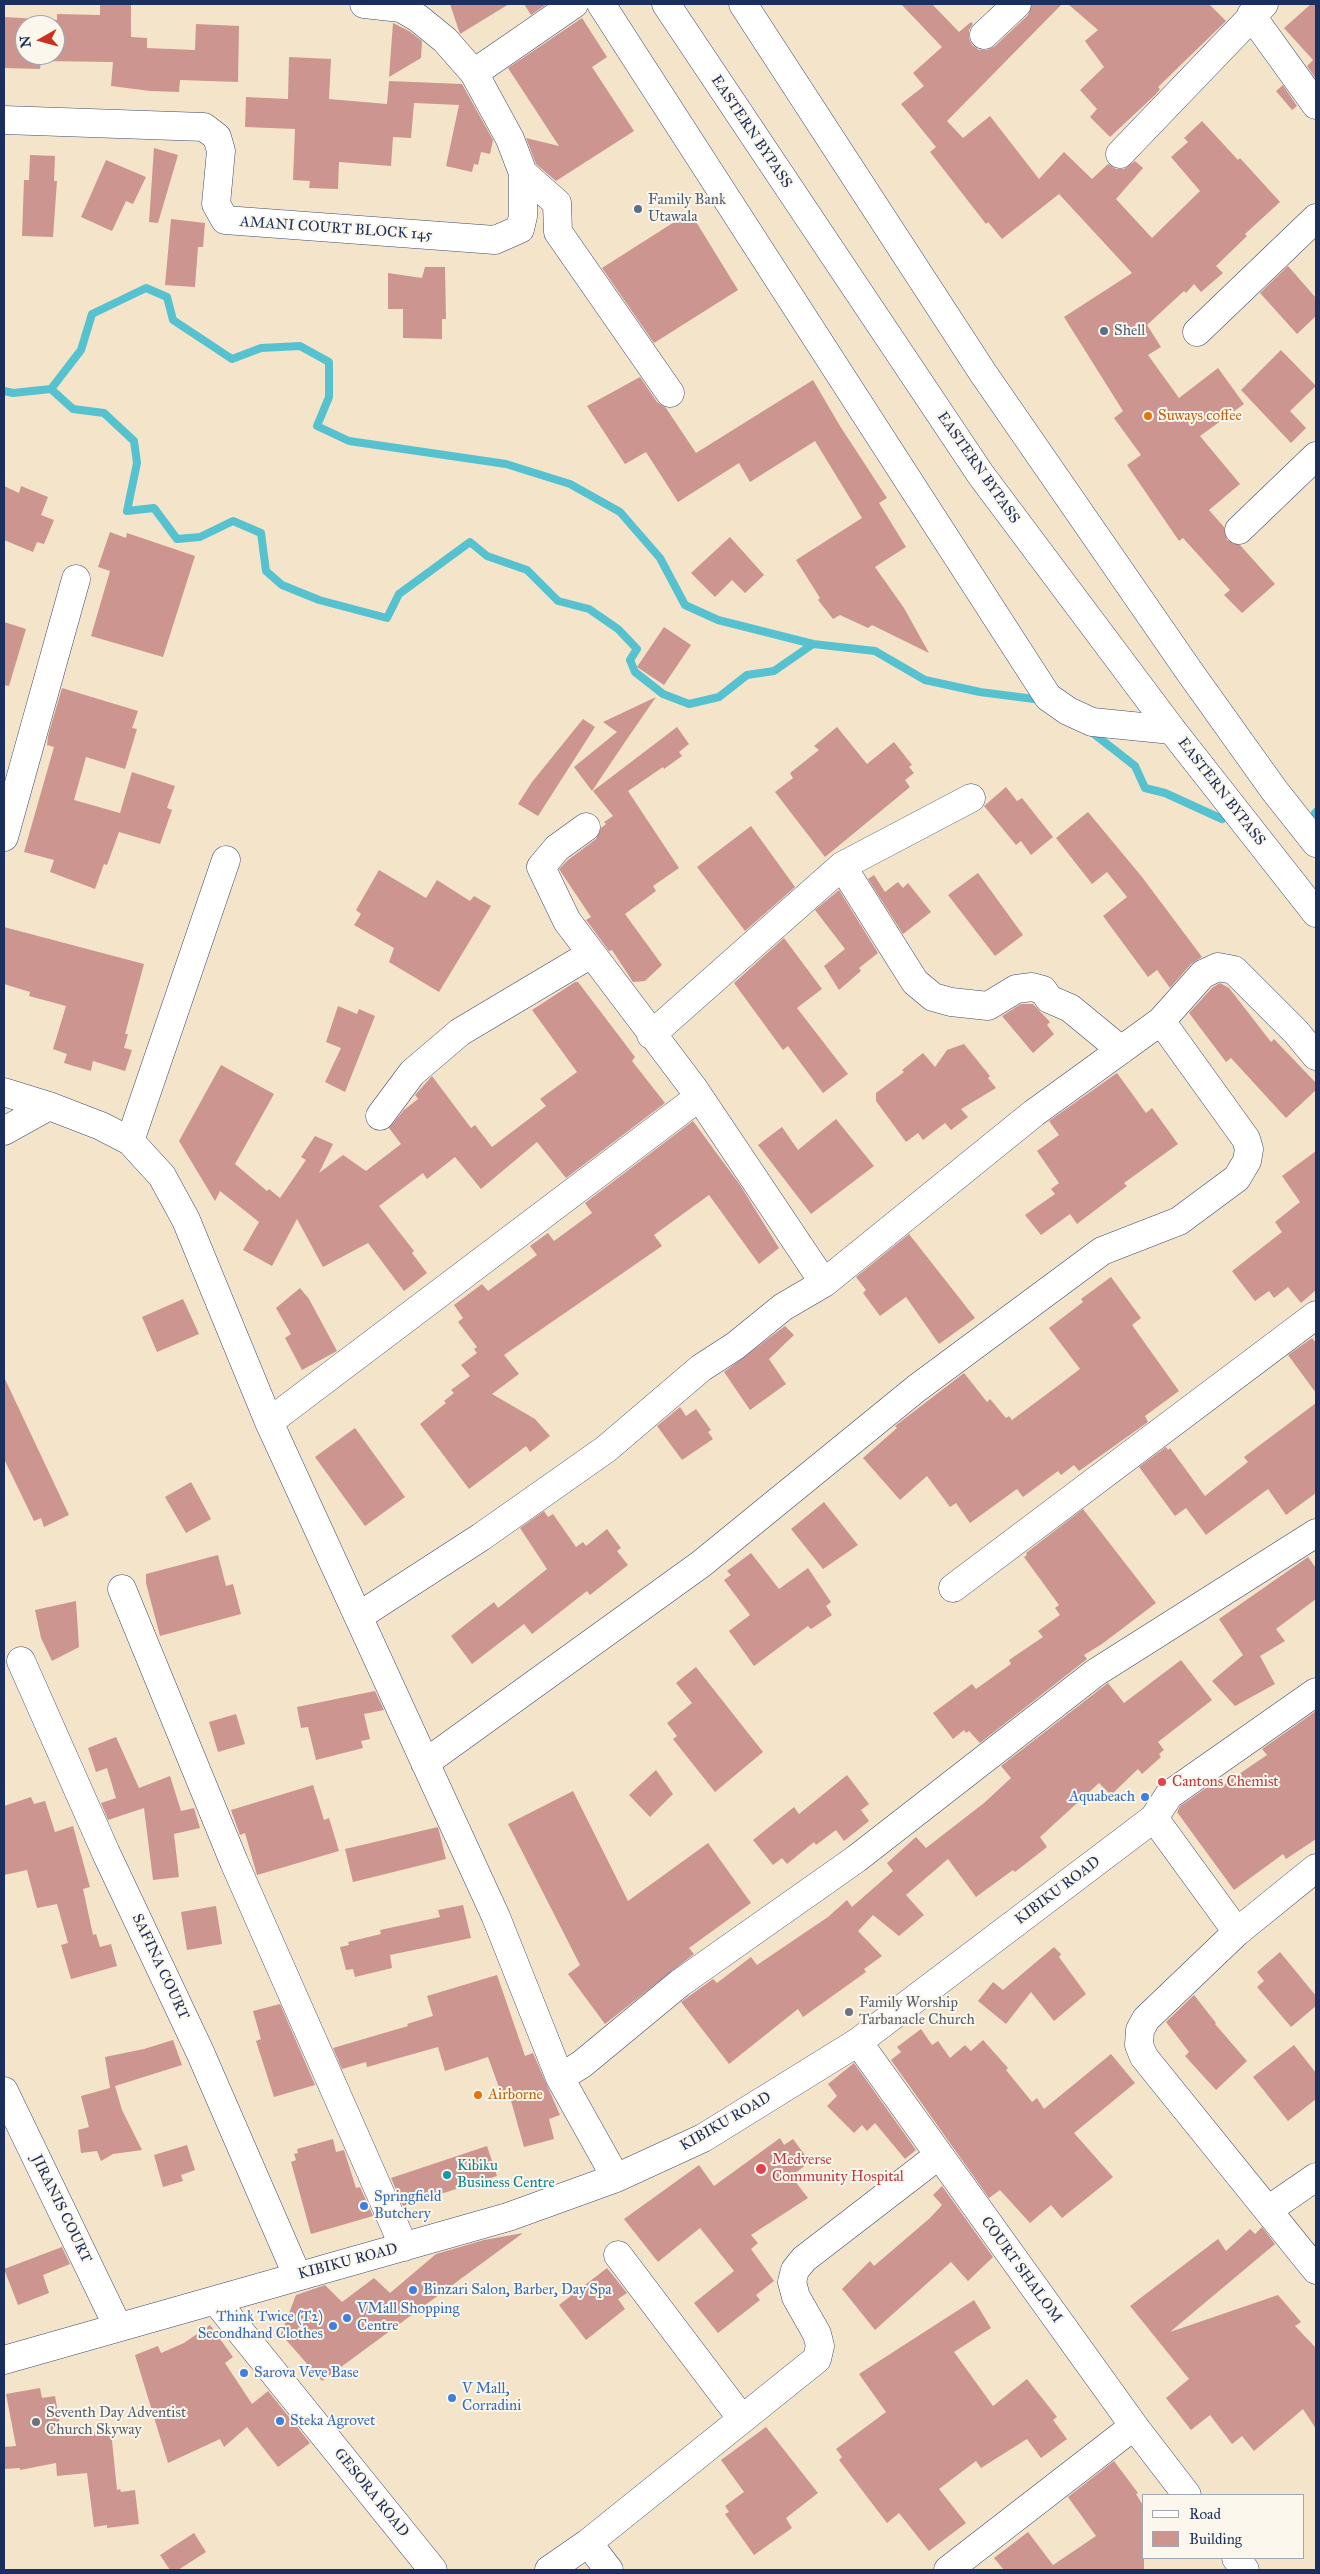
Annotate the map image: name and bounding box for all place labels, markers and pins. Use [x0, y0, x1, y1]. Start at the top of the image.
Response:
place label: Family Bank Utawala [648, 191, 726, 226]
marker: Family Bank Utawala [632, 203, 644, 215]
place label: Shell [1114, 322, 1145, 340]
marker: Shell [1098, 325, 1110, 337]
place label: Suways coffee [1158, 407, 1242, 425]
marker: Suways coffee [1142, 410, 1154, 422]
place label: Cantons Chemist [1172, 1773, 1279, 1791]
marker: Cantons Chemist [1156, 1776, 1168, 1788]
place label: Aquabeach [1069, 1788, 1135, 1806]
marker: Aquabeach [1139, 1791, 1151, 1803]
place label: Family Worship Tarbanacle Church [859, 1994, 975, 2029]
marker: Family Worship Tarbanacle Church [843, 2006, 855, 2018]
place label: Airborne [488, 2086, 543, 2104]
marker: Airborne [472, 2089, 484, 2101]
place label: Medverse Community Hospital [772, 2151, 904, 2186]
place label: Kibiku Business Centre [457, 2157, 555, 2192]
marker: Medverse Community Hospital [754, 2162, 768, 2176]
marker: Kibiku Business Centre [441, 2169, 453, 2181]
place label: Springfield Butchery [374, 2188, 441, 2223]
marker: Springfield Butchery [358, 2200, 370, 2212]
place label: Binzari Salon, Barber, Day Spa [423, 2281, 612, 2299]
marker: Binzari Salon, Barber, Day Spa [407, 2284, 419, 2296]
place label: VMall Shopping Centre [357, 2300, 459, 2335]
place label: Think Twice (T2) Secondhand Clothes [198, 2308, 323, 2343]
marker: VMall Shopping Centre [341, 2312, 353, 2324]
marker: Think Twice (T2) Secondhand Clothes [327, 2320, 339, 2332]
place label: Sarova Veve Base [254, 2364, 359, 2382]
marker: Sarova Veve Base [238, 2367, 250, 2379]
place label: V Mall, Corradini [462, 2380, 521, 2415]
marker: V Mall, Corradini [446, 2392, 458, 2404]
place label: Seventh Day Adventist Church Skyway [46, 2404, 186, 2439]
place label: Steka Agrovet [290, 2412, 375, 2430]
marker: Steka Agrovet [274, 2415, 286, 2427]
marker: Seventh Day Adventist Church Skyway [30, 2416, 42, 2428]

